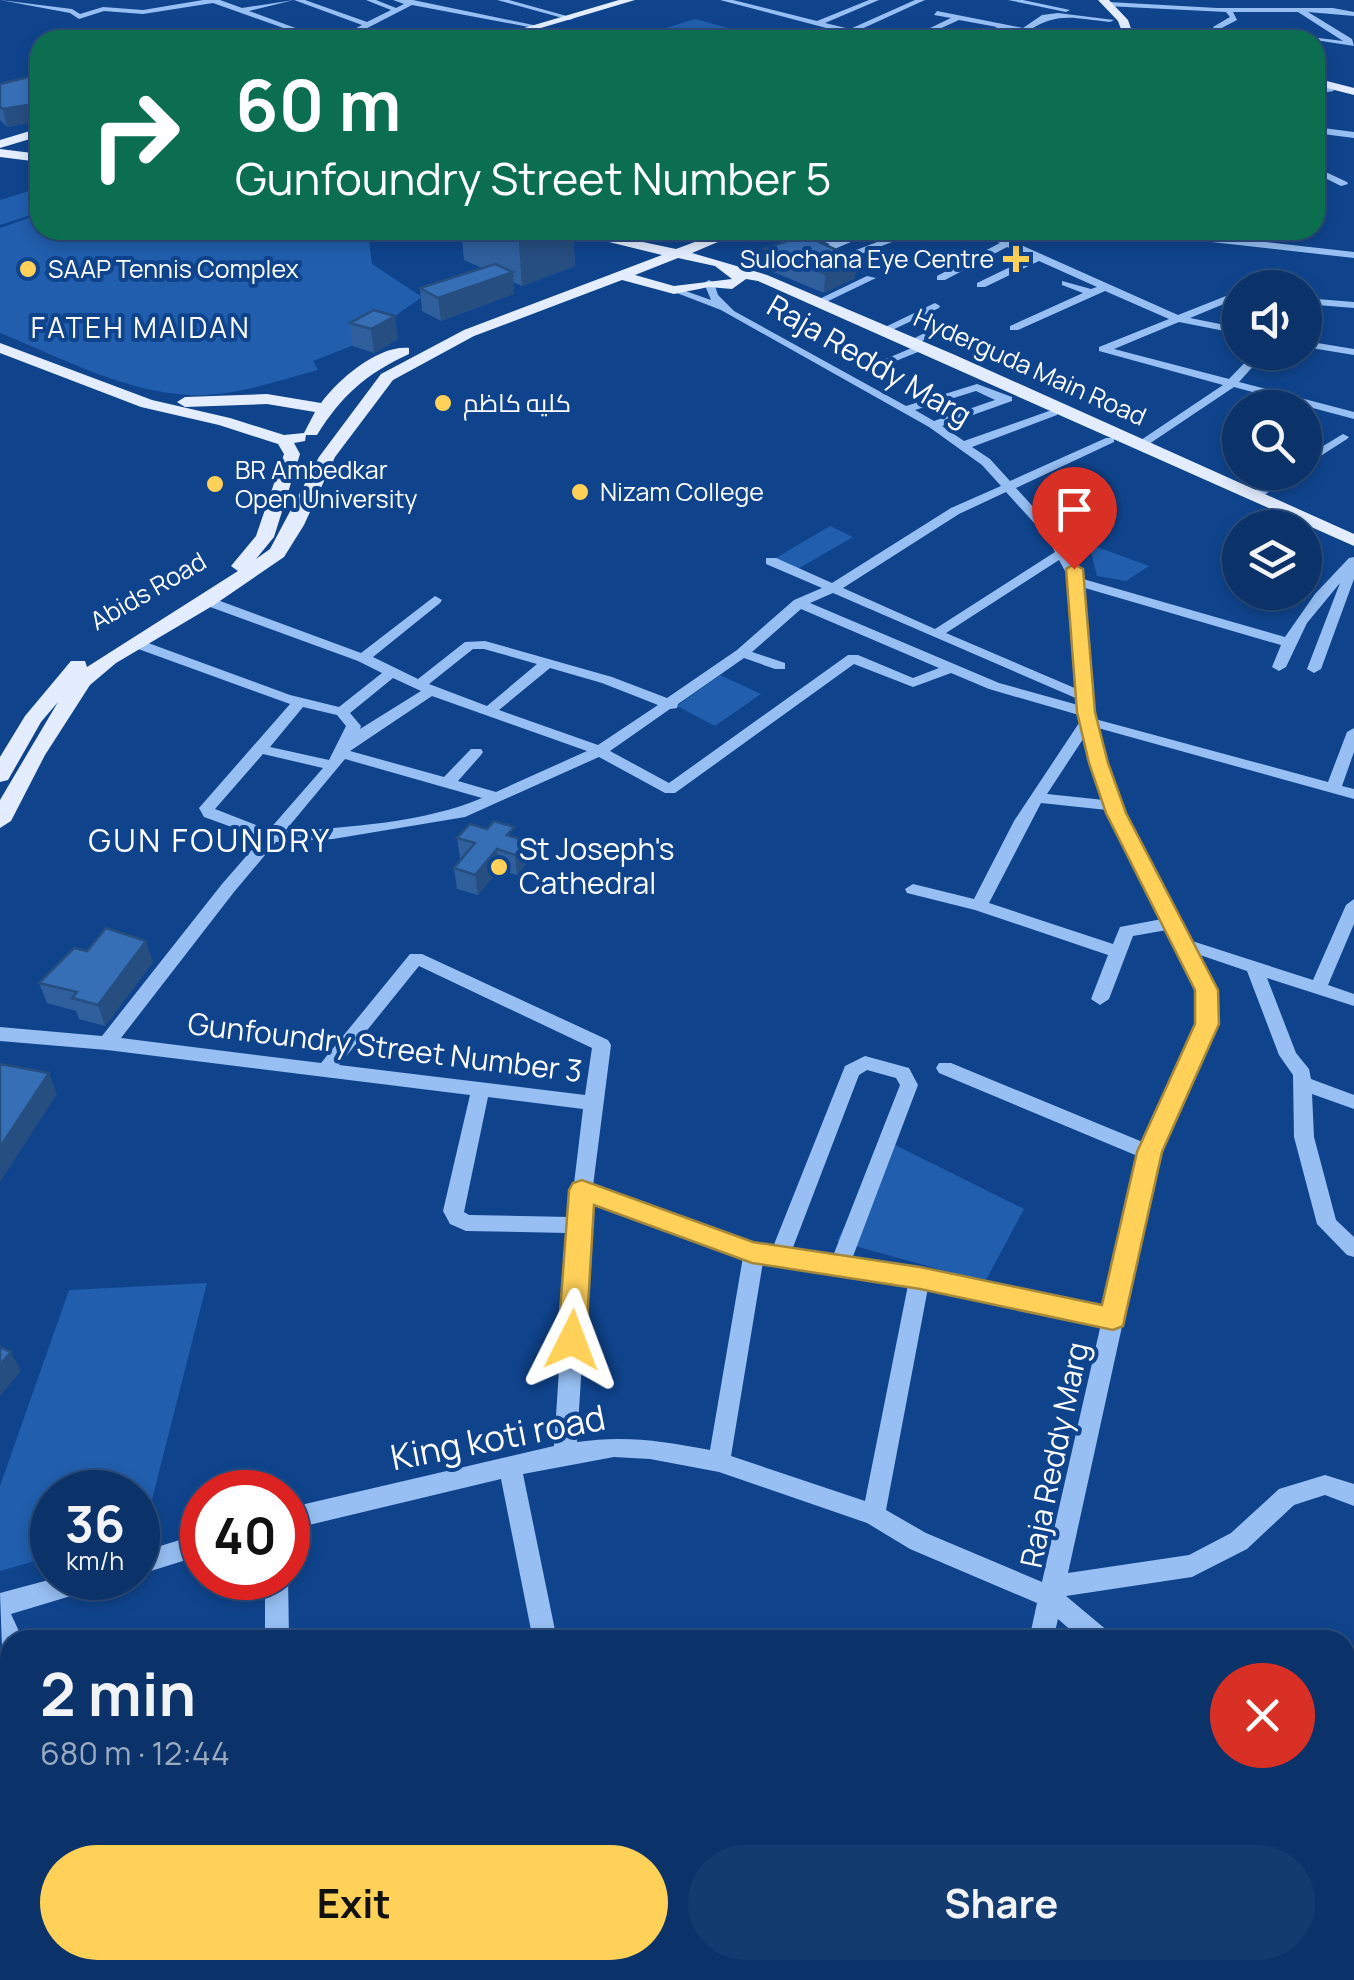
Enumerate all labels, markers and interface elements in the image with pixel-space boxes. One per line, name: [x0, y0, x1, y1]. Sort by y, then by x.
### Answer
text: 60 m: [235, 56, 402, 152]
icon: right: [70, 70, 200, 200]
text: Gunfoundry Street Number 5: [235, 147, 832, 209]
place label: Sulochana Eye Centre: [740, 241, 994, 276]
marker: Sulochana Eye Centre: [1003, 246, 1029, 272]
place label: SAAP Tennis Complex: [48, 251, 299, 286]
marker: SAAP Tennis Complex: [17, 258, 39, 280]
map controls: [1222, 270, 1322, 610]
button: sound: [1222, 270, 1322, 370]
street label: Raja Reddy Marg: [760, 285, 979, 435]
street label: Hyderguda Main Road: [908, 300, 1152, 434]
district label: FATEH MAIDAN: [31, 308, 251, 346]
place label: كليه كاظم: [463, 385, 571, 421]
button: search: [1222, 390, 1322, 490]
marker: كليه كاظم: [432, 392, 454, 414]
place label: BR Ambedkar Open University: [235, 452, 417, 516]
pin: [1032, 467, 1117, 570]
marker: BR Ambedkar Open University: [204, 473, 226, 495]
place label: Nizam College: [600, 474, 764, 509]
marker: Nizam College: [569, 481, 591, 503]
icon: arrive: [1047, 482, 1102, 537]
button: layers: [1222, 510, 1322, 610]
street label: Abids Road: [83, 543, 212, 638]
district label: GUN FOUNDRY: [88, 818, 332, 862]
place label: St Joseph's Cathedral: [519, 828, 675, 903]
marker: St Joseph's Cathedral: [488, 856, 510, 878]
street label: Gunfoundry Street Number 3: [186, 1002, 585, 1091]
position arrow: [520, 1288, 624, 1392]
street label: Raja Reddy Marg: [1010, 1338, 1097, 1571]
street label: King koti road: [386, 1393, 609, 1481]
speed limit sign: 40: [180, 1470, 310, 1600]
text: 36: [65, 1489, 125, 1557]
text: km/h: [66, 1543, 124, 1578]
text: 2 min: [40, 1652, 196, 1734]
button: close: [1210, 1663, 1315, 1768]
text: 680 m · 12:44: [40, 1731, 230, 1775]
button: Exit: [40, 1845, 668, 1960]
button: Share: [688, 1845, 1315, 1960]

